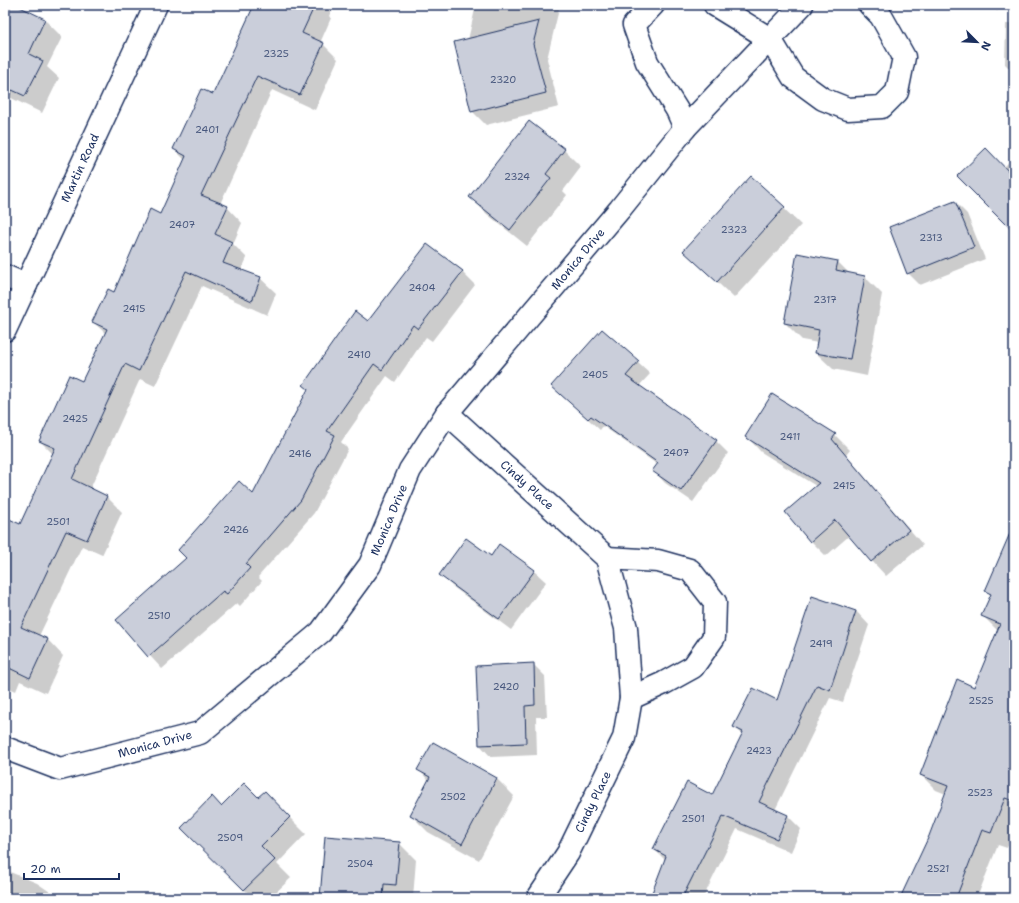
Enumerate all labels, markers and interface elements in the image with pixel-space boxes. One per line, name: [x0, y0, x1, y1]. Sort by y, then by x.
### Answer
north arrow: [957, 22, 997, 62]
text: N: [977, 39, 994, 53]
house number: 2325: [263, 47, 289, 60]
house number: 2320: [490, 73, 516, 86]
house number: 2401: [195, 123, 219, 136]
street label: Martin Road: [57, 131, 103, 205]
house number: 2324: [504, 170, 530, 183]
house number: 2407: [169, 218, 195, 231]
house number: 2323: [721, 223, 747, 236]
street label: Monica Drive: [547, 225, 609, 293]
house number: 2313: [919, 231, 943, 244]
house number: 2404: [409, 281, 435, 294]
house number: 2317: [813, 293, 837, 306]
house number: 2415: [122, 302, 146, 315]
house number: 2410: [347, 348, 371, 361]
house number: 2405: [582, 368, 608, 381]
house number: 2425: [62, 412, 88, 425]
house number: 2411: [780, 430, 800, 443]
house number: 2407: [663, 446, 689, 459]
house number: 2416: [288, 447, 312, 460]
street label: Cindy Place: [497, 457, 557, 513]
house number: 2415: [832, 479, 856, 492]
street label: Monica Drive: [367, 482, 411, 558]
house number: 2501: [46, 515, 70, 528]
house number: 2426: [223, 523, 249, 536]
house number: 2510: [147, 609, 171, 622]
house number: 2419: [809, 637, 833, 650]
house number: 2420: [493, 680, 519, 693]
house number: 2525: [968, 694, 994, 707]
street label: Monica Drive: [116, 726, 194, 762]
house number: 2423: [746, 744, 772, 757]
street label: Cindy Place: [571, 768, 615, 836]
house number: 2523: [967, 786, 993, 799]
house number: 2502: [440, 790, 466, 803]
house number: 2501: [681, 812, 705, 825]
house number: 2509: [217, 831, 243, 844]
scale bar: [24, 855, 119, 881]
house number: 2504: [347, 857, 373, 870]
text: 20 m: [30, 861, 61, 877]
house number: 2521: [926, 862, 950, 875]

